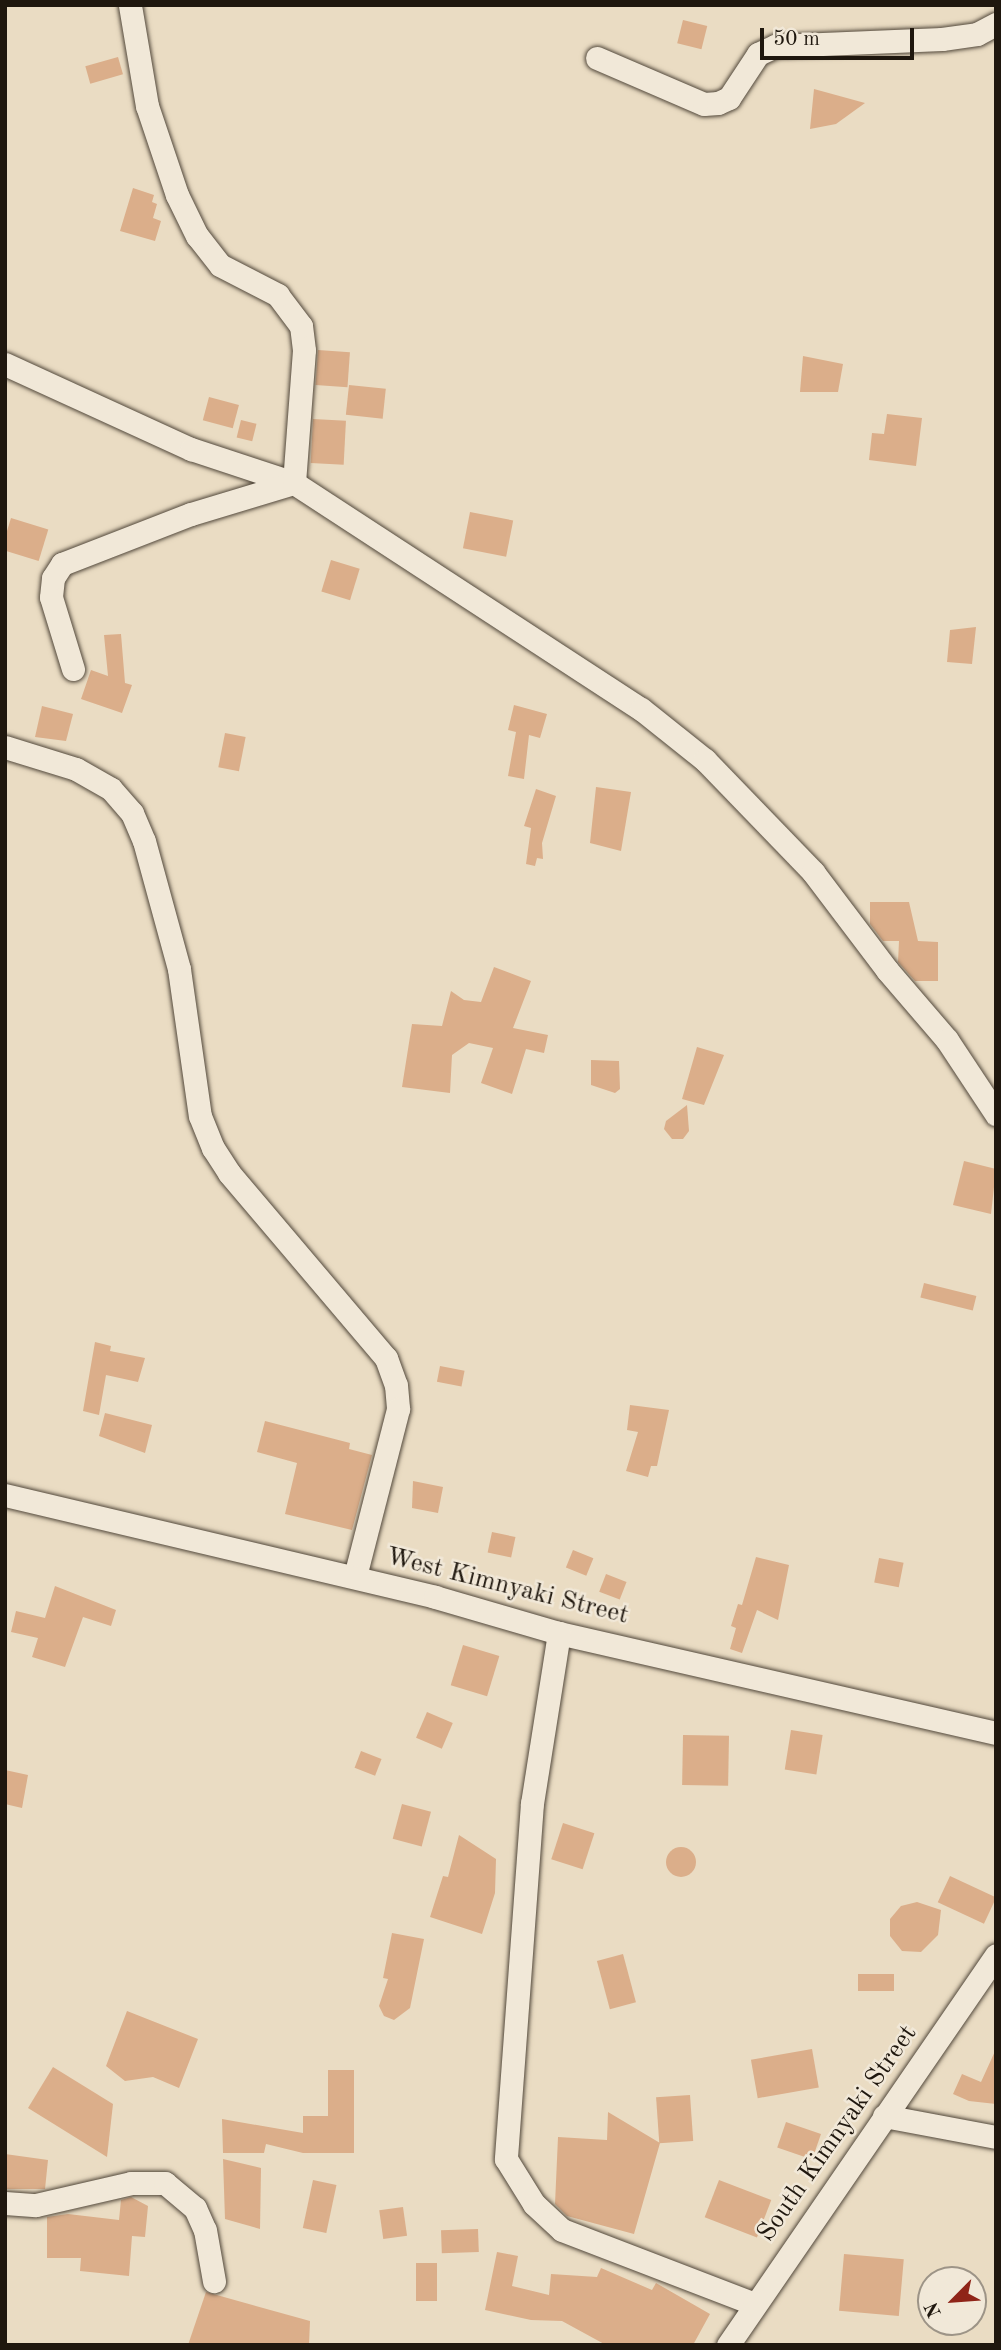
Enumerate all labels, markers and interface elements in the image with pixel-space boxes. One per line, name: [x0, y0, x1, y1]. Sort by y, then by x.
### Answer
scale bar: [763, 14, 917, 58]
text: 50 m: [773, 29, 820, 50]
street label: West Kimnyaki Street: [383, 1542, 631, 1632]
street label: South Kimnyaki Street: [751, 2020, 925, 2248]
north arrow: [917, 2266, 987, 2336]
text: N: [923, 2299, 946, 2320]

